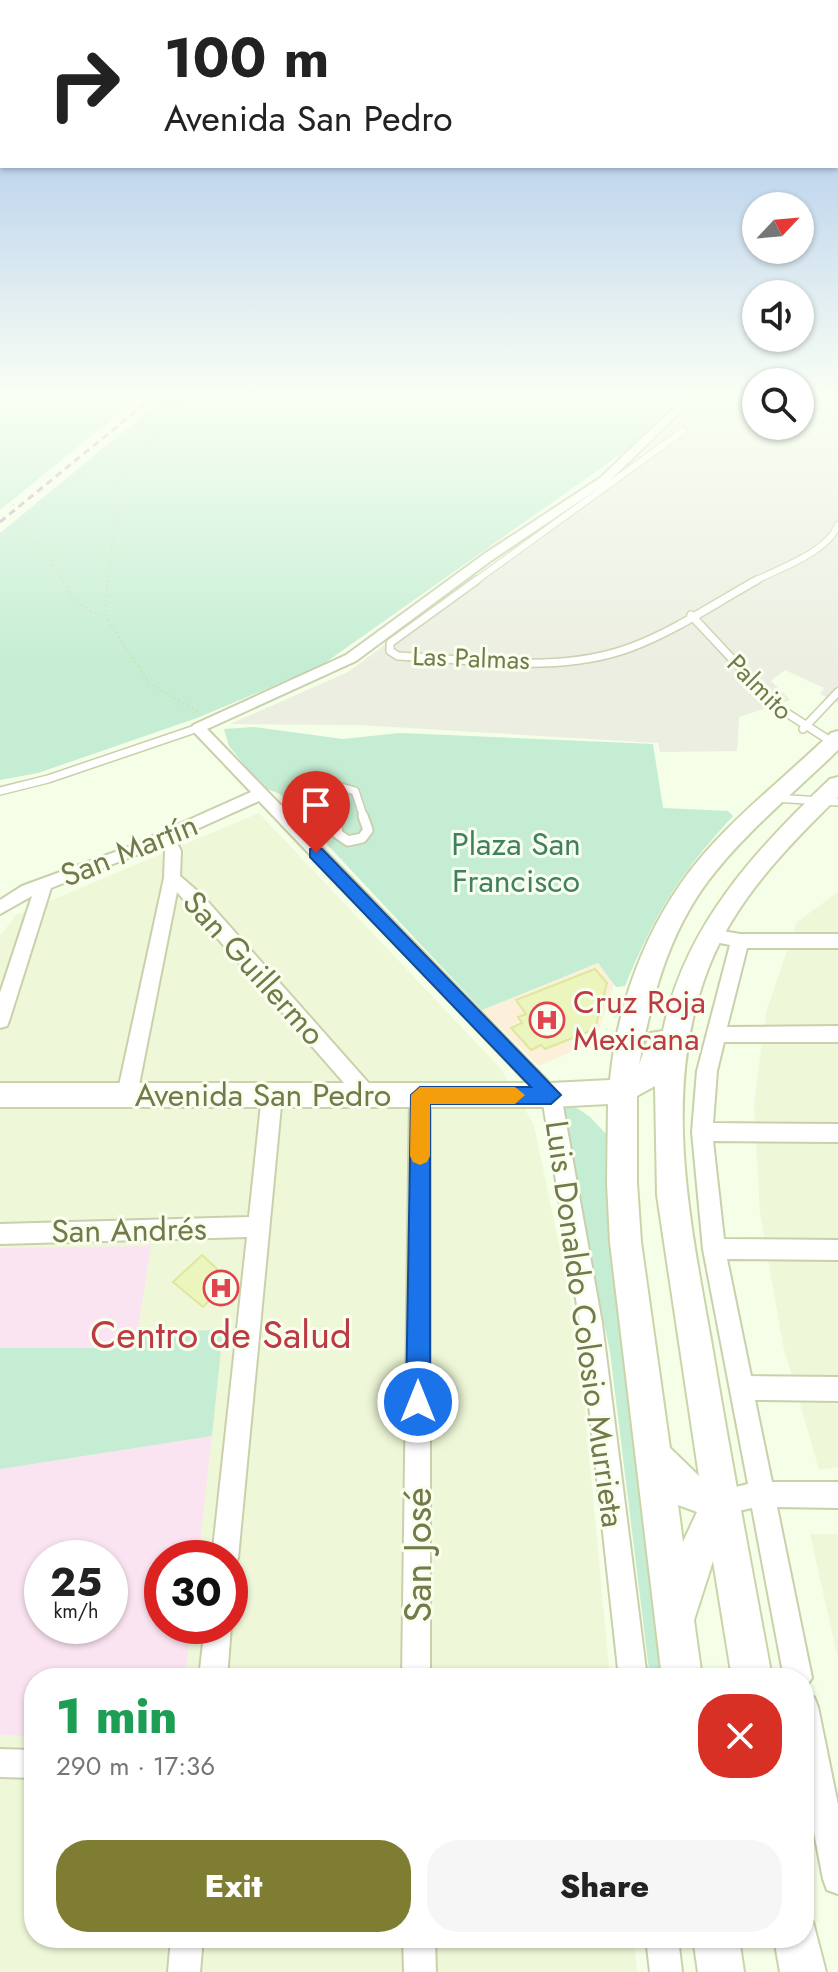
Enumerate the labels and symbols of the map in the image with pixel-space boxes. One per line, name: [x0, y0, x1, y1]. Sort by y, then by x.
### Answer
north arrow: [742, 192, 814, 264]
street label: Las Palmas: [412, 637, 530, 679]
street label: Palmito: [718, 645, 802, 729]
pin: [282, 771, 350, 853]
street label: San Martín: [53, 802, 205, 898]
park label: Plaza San Francisco: [451, 821, 581, 904]
street label: San Guillermo: [172, 881, 336, 1055]
place label: Cruz Roja Mexicana: [573, 979, 706, 1062]
hospital icon: Cruz Roja Mexicana: [528, 1001, 566, 1039]
street label: Avenida San Pedro: [135, 1072, 391, 1118]
street label: Luis Donaldo Colosio Murrieta: [534, 1118, 636, 1530]
street label: San Andrés: [51, 1206, 207, 1254]
hospital icon: Centro de Salud: [202, 1269, 240, 1307]
place label: Centro de Salud: [90, 1307, 352, 1362]
position arrow: [376, 1360, 460, 1444]
street label: San José: [390, 1487, 445, 1623]
speed limit sign: 30: [144, 1540, 248, 1644]

